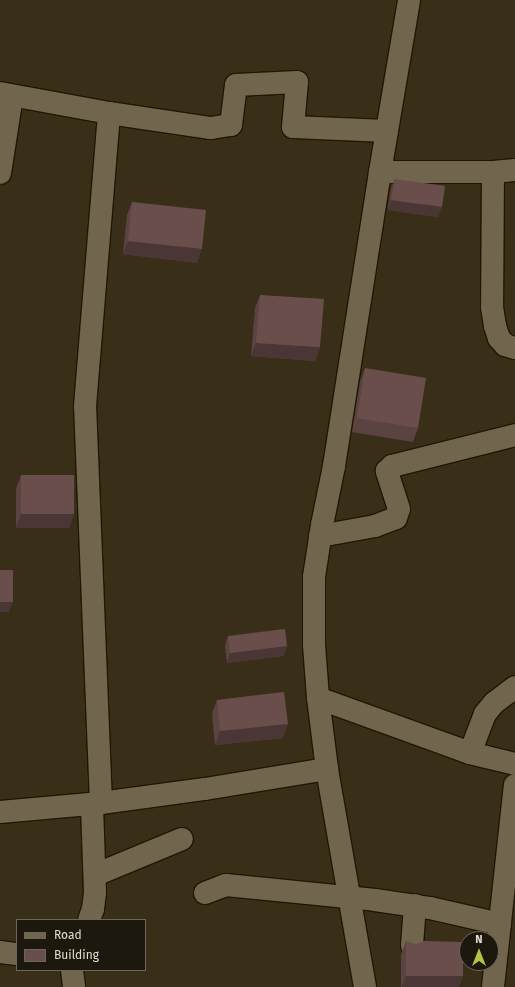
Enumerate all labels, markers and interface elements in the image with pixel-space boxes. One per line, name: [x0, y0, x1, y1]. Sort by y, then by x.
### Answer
legend: [16, 919, 146, 971]
text: Road: [54, 928, 82, 942]
north arrow: [459, 931, 499, 971]
text: N: [475, 933, 483, 946]
text: Building: [54, 948, 99, 962]

